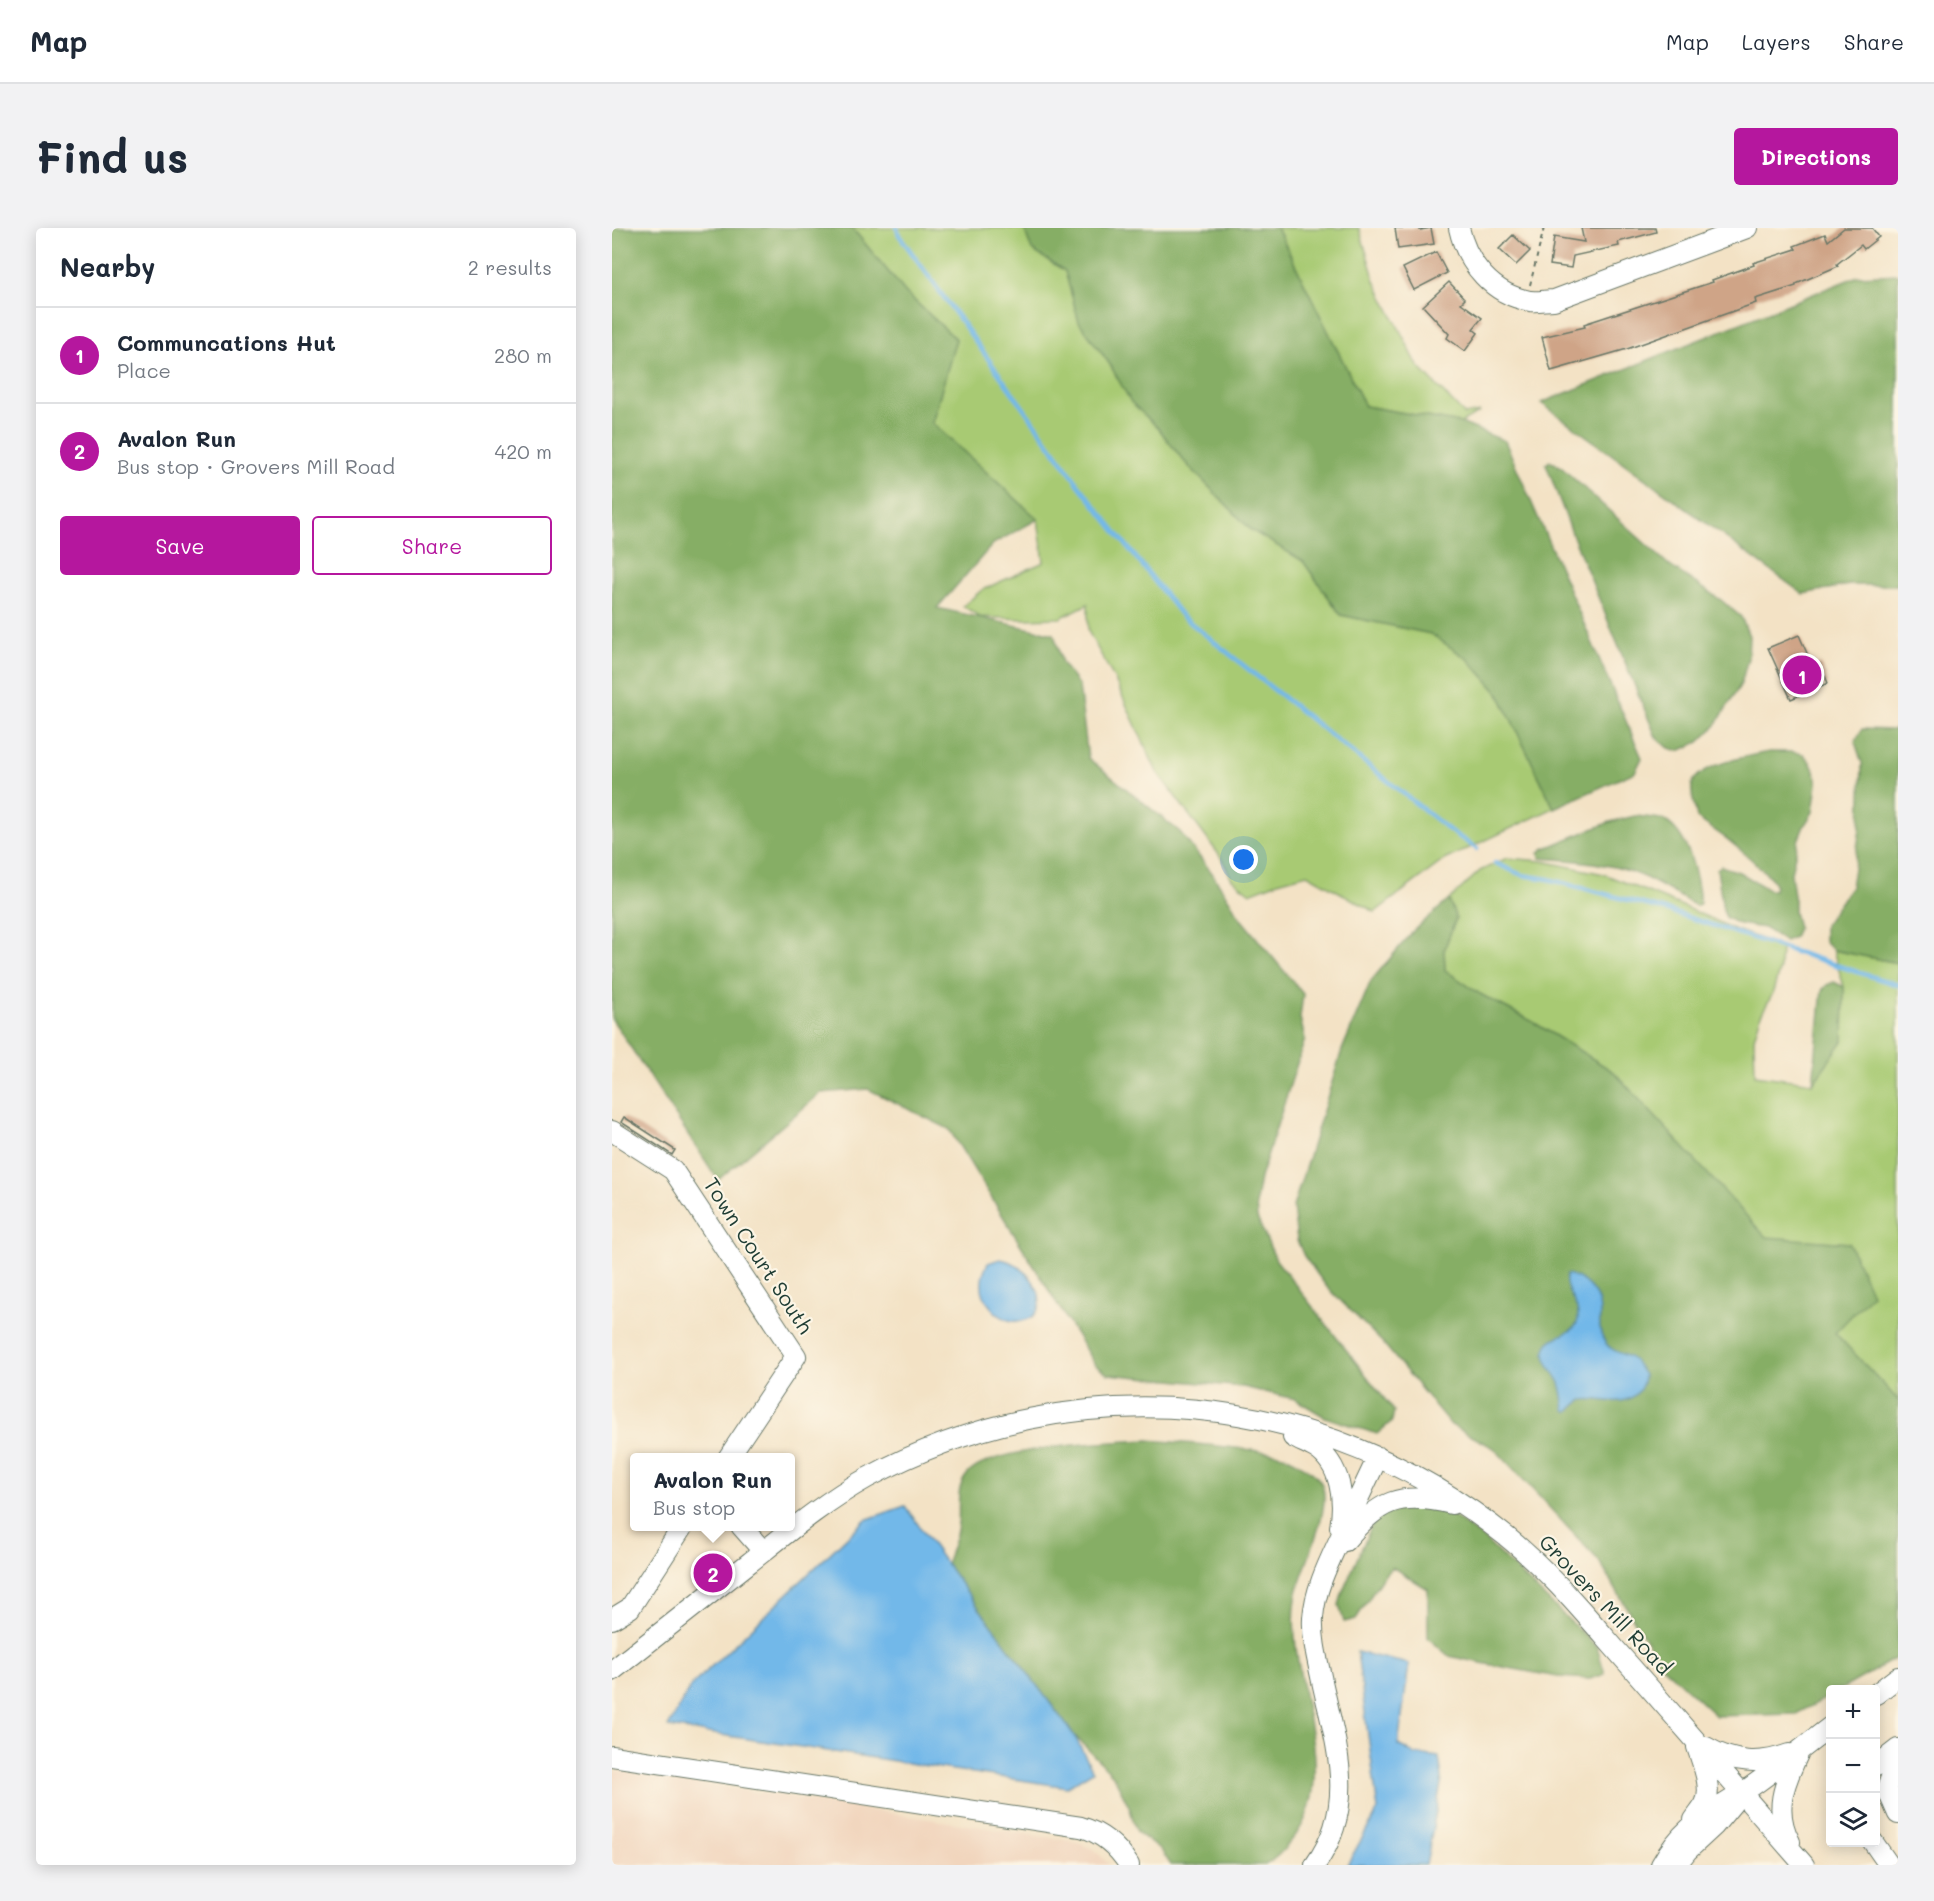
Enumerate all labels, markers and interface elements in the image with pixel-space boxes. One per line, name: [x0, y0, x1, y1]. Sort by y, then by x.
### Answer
text: Map: [30, 23, 87, 59]
text: Map: [1666, 28, 1709, 55]
text: Layers: [1742, 28, 1811, 55]
text: Share: [1844, 28, 1904, 55]
button: Directions: [1734, 128, 1898, 185]
text: Find us: [36, 129, 188, 184]
text: Nearby: [60, 250, 155, 284]
text: 2 results: [468, 254, 552, 280]
text: Communcations Hut: [117, 328, 336, 357]
text: 1: [75, 342, 84, 368]
text: 280 m: [494, 342, 552, 368]
text: Place: [117, 357, 171, 383]
text: Avalon Run: [117, 424, 236, 453]
text: 2: [74, 438, 85, 464]
text: 420 m: [494, 438, 552, 464]
text: Bus stop · Grovers Mill Road: [117, 453, 395, 479]
button: Save: [60, 516, 300, 575]
button: Share: [312, 516, 552, 575]
pin: 1: [1782, 652, 1822, 698]
your location: [1229, 845, 1258, 874]
street label: Town Court South: [699, 1172, 820, 1338]
popup: [630, 1453, 795, 1531]
text: Avalon Run: [653, 1465, 772, 1494]
text: Bus stop: [653, 1494, 735, 1520]
street label: Grovers Mill Road: [1534, 1528, 1678, 1680]
pin: 2: [694, 1550, 732, 1596]
map controls: [1826, 1685, 1880, 1847]
button: +: [1826, 1685, 1880, 1739]
button: −: [1826, 1739, 1880, 1793]
button: layers: [1826, 1793, 1880, 1847]

